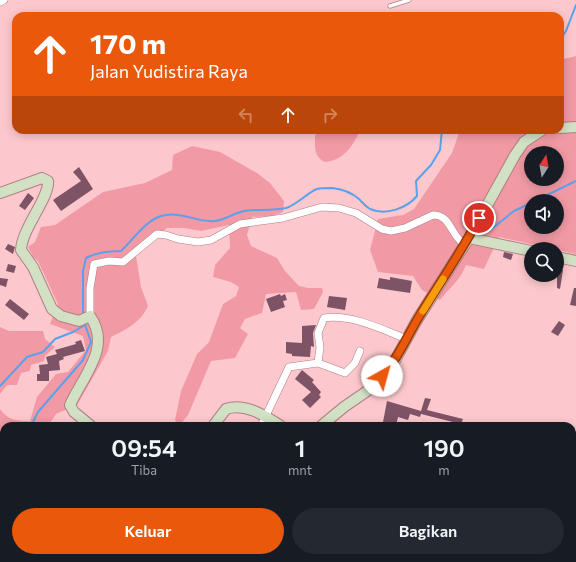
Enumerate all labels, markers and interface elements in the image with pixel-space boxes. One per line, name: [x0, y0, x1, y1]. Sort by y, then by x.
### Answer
text: 170 m: [90, 26, 166, 60]
icon: ahead: [24, 28, 76, 80]
text: Jalan Yudistira Raya: [90, 60, 248, 82]
icon: left: [235, 104, 257, 126]
icon: ahead: [277, 104, 299, 126]
icon: right: [319, 104, 341, 126]
north arrow: [524, 146, 564, 186]
map controls: [524, 146, 564, 282]
button: sound: [524, 194, 564, 234]
pin: [462, 201, 496, 235]
icon: arrive: [468, 207, 490, 229]
button: search: [524, 242, 564, 282]
position arrow: [361, 355, 403, 397]
text: 09:54: [111, 433, 177, 462]
text: 1: [295, 433, 305, 462]
text: 190: [423, 433, 465, 462]
text: Tiba: [131, 462, 157, 478]
text: mnt: [288, 462, 312, 478]
text: m: [438, 462, 450, 478]
button: Keluar: [12, 508, 284, 554]
button: Bagikan: [292, 508, 564, 554]

